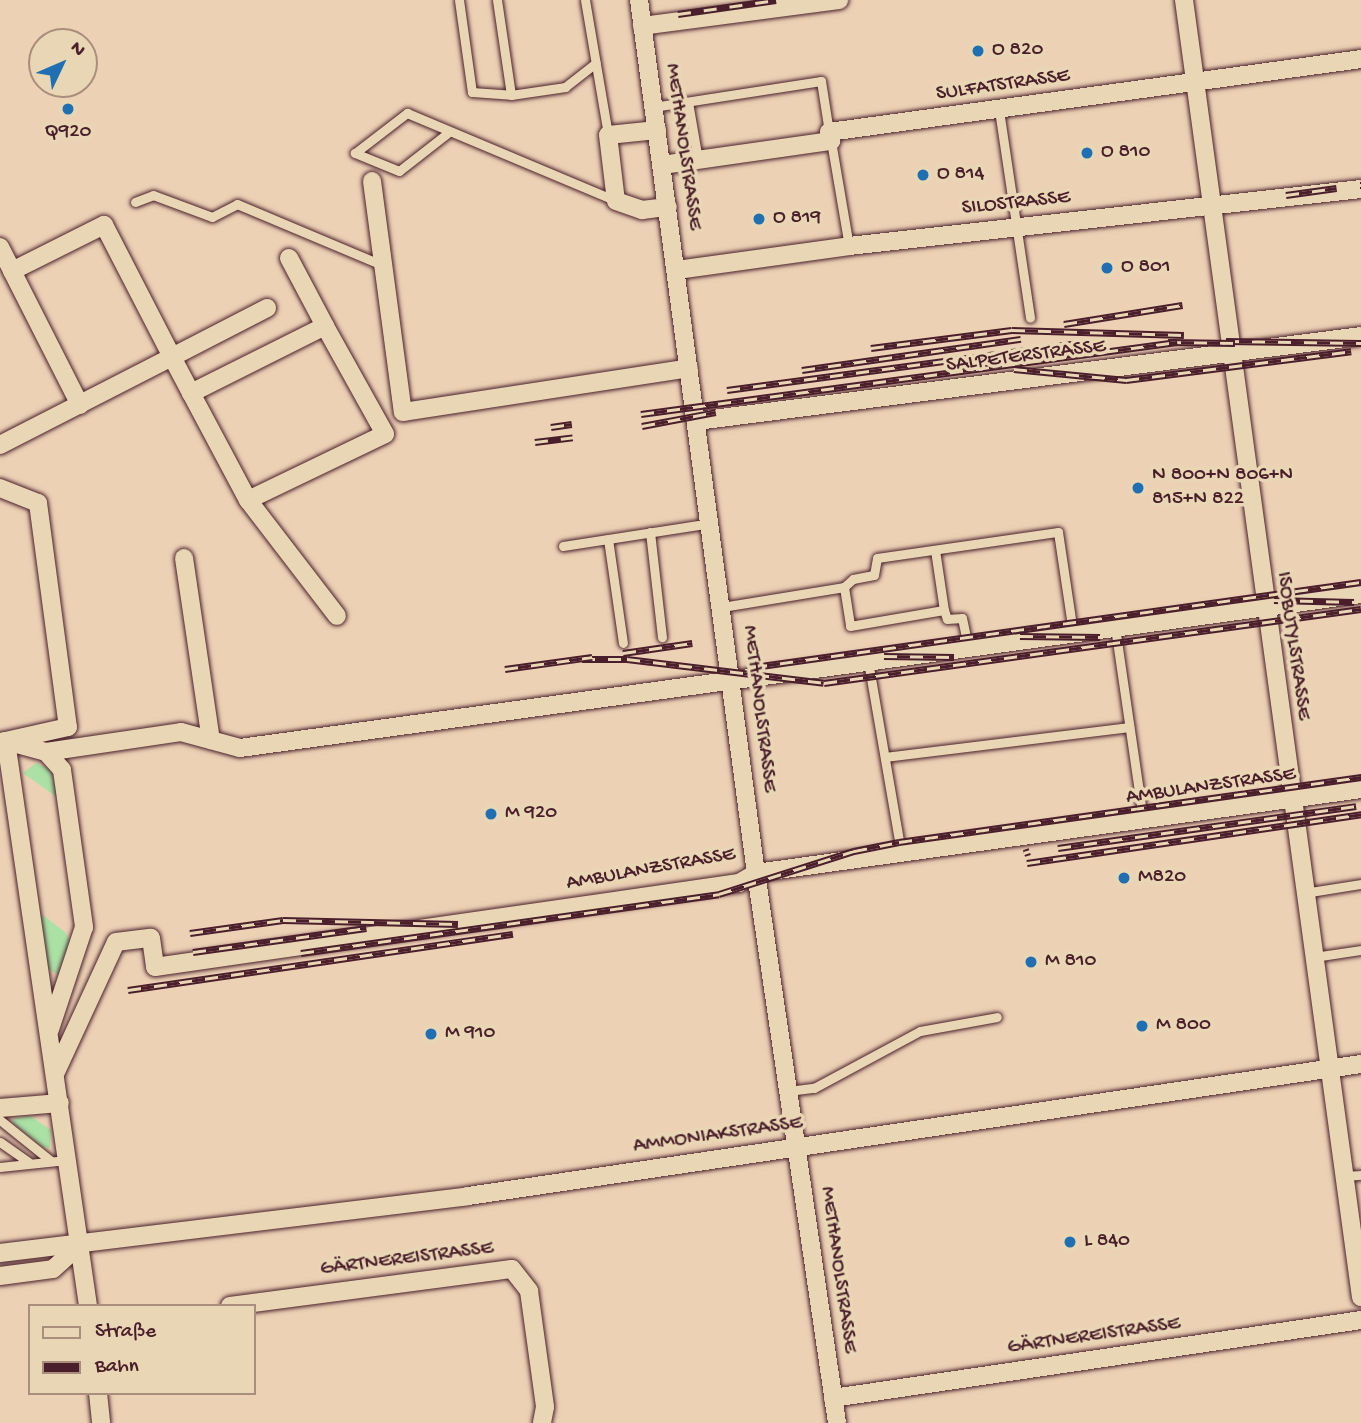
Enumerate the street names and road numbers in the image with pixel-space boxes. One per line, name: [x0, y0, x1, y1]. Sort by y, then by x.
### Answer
street label: METHANOLSTRASSE: [658, 62, 706, 232]
street label: SULFATSTRASSE: [935, 64, 1071, 108]
street label: SILOSTRASSE: [961, 186, 1071, 222]
street label: SALPETERSTRASSE: [945, 335, 1107, 379]
street label: ISOBUTYLSTRASSE: [1269, 570, 1315, 722]
street label: METHANOLSTRASSE: [735, 624, 781, 794]
street label: AMBULANZSTRASSE: [1125, 763, 1297, 811]
street label: AMBULANZSTRASSE: [565, 843, 737, 897]
street label: AMMONIAKSTRASSE: [632, 1112, 804, 1160]
street label: METHANOLSTRASSE: [813, 1185, 861, 1355]
street label: GÄRTNEREISTRASSE: [319, 1237, 495, 1283]
street label: GÄRTNEREISTRASSE: [1006, 1312, 1182, 1362]

